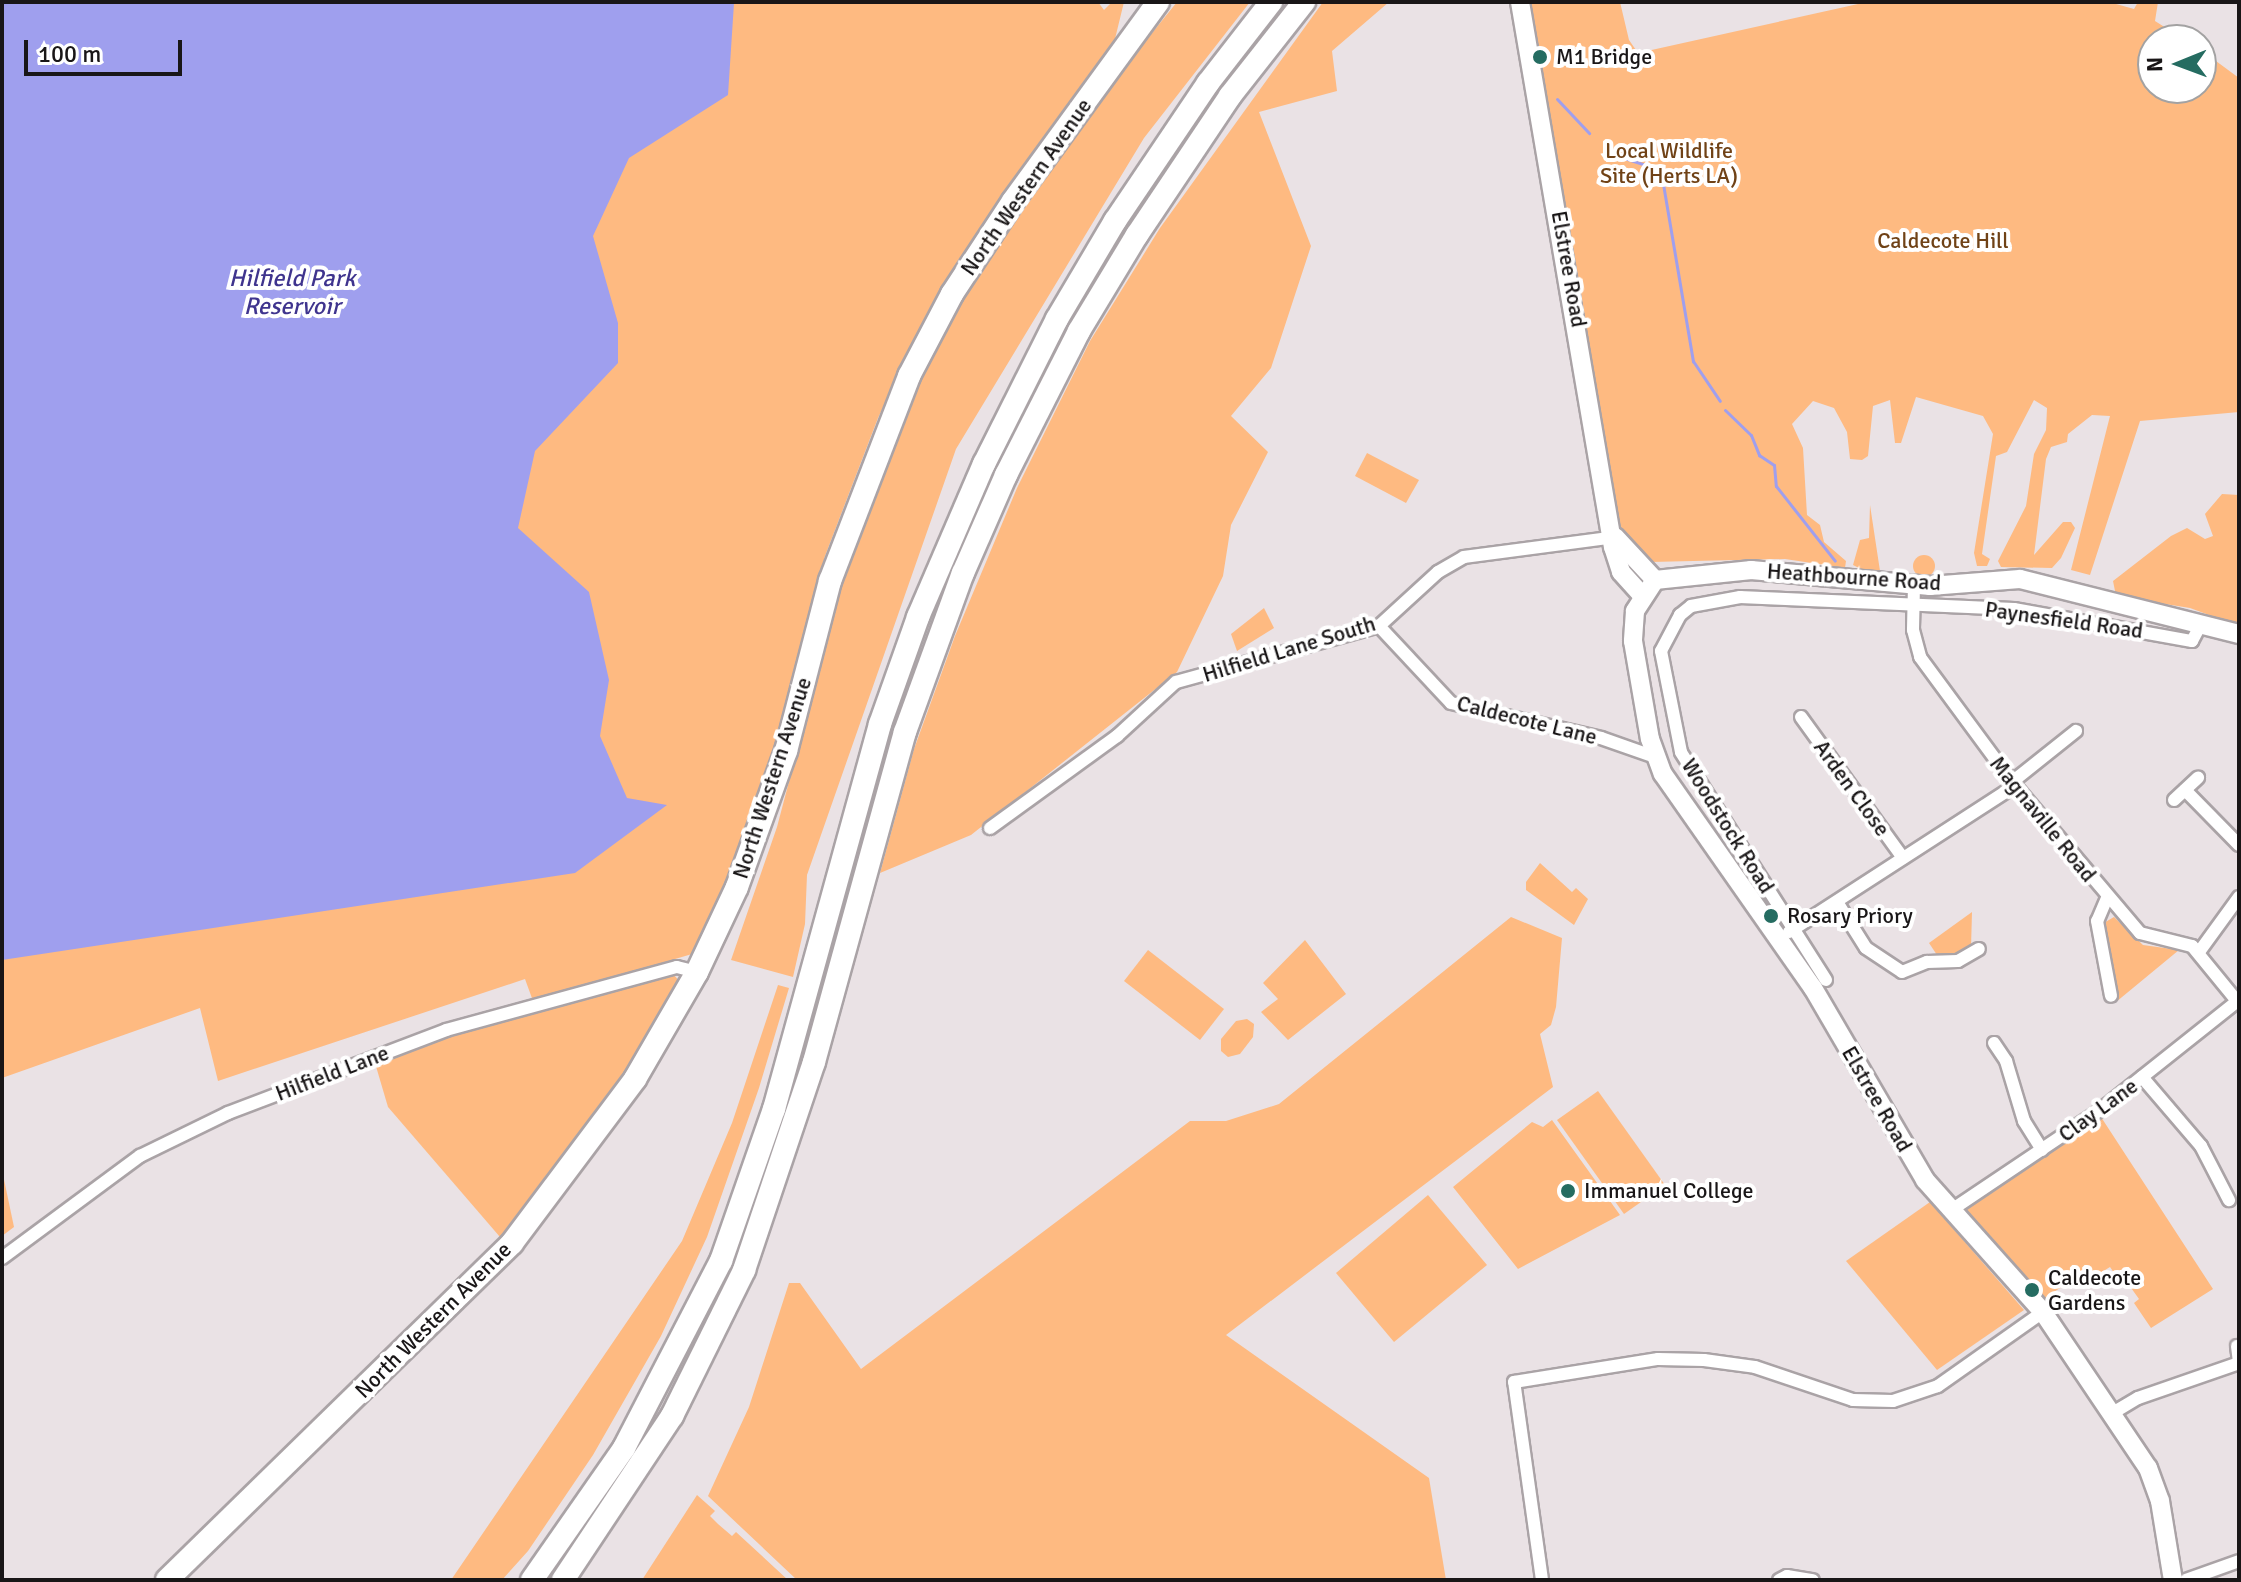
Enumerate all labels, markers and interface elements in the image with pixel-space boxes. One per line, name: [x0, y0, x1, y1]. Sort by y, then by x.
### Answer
scale bar: [28, 24, 186, 74]
north arrow: [2137, 24, 2217, 104]
text: 100 m: [38, 39, 101, 69]
place label: M1 Bridge: [1556, 44, 1652, 70]
marker: M1 Bridge: [1531, 48, 1549, 66]
text: N: [2141, 57, 2168, 72]
street label: North Western Avenue: [955, 93, 1097, 281]
park label: Local Wildlife Site (Herts LA): [1600, 137, 1738, 188]
street label: Elstree Road: [1546, 209, 1592, 329]
park label: Caldecote Hill: [1877, 228, 2009, 254]
water label: Hilfield Park Reservoir: [229, 265, 355, 321]
street label: Heathbourne Road: [1766, 558, 1942, 596]
street label: Paynesfield Road: [1983, 596, 2145, 644]
street label: Hilfield Lane South: [1199, 610, 1379, 688]
street label: North Western Avenue: [727, 674, 817, 882]
street label: Caldecote Lane: [1454, 690, 1600, 750]
street label: Arden Close: [1808, 735, 1896, 841]
street label: Magnaville Road: [1984, 751, 2102, 887]
street label: Woodstock Road: [1676, 754, 1780, 898]
place label: Rosary Priory: [1787, 903, 1913, 929]
marker: Rosary Priory: [1762, 907, 1780, 925]
street label: Hilfield Lane: [272, 1039, 392, 1107]
street label: Elstree Road: [1836, 1041, 1918, 1157]
street label: Clay Lane: [2053, 1073, 2143, 1147]
place label: Immanuel College: [1584, 1178, 1754, 1204]
marker: Immanuel College: [1559, 1182, 1577, 1200]
street label: North Western Avenue: [349, 1236, 517, 1404]
place label: Caldecote Gardens: [2048, 1264, 2141, 1316]
marker: Caldecote Gardens: [2023, 1281, 2041, 1299]

